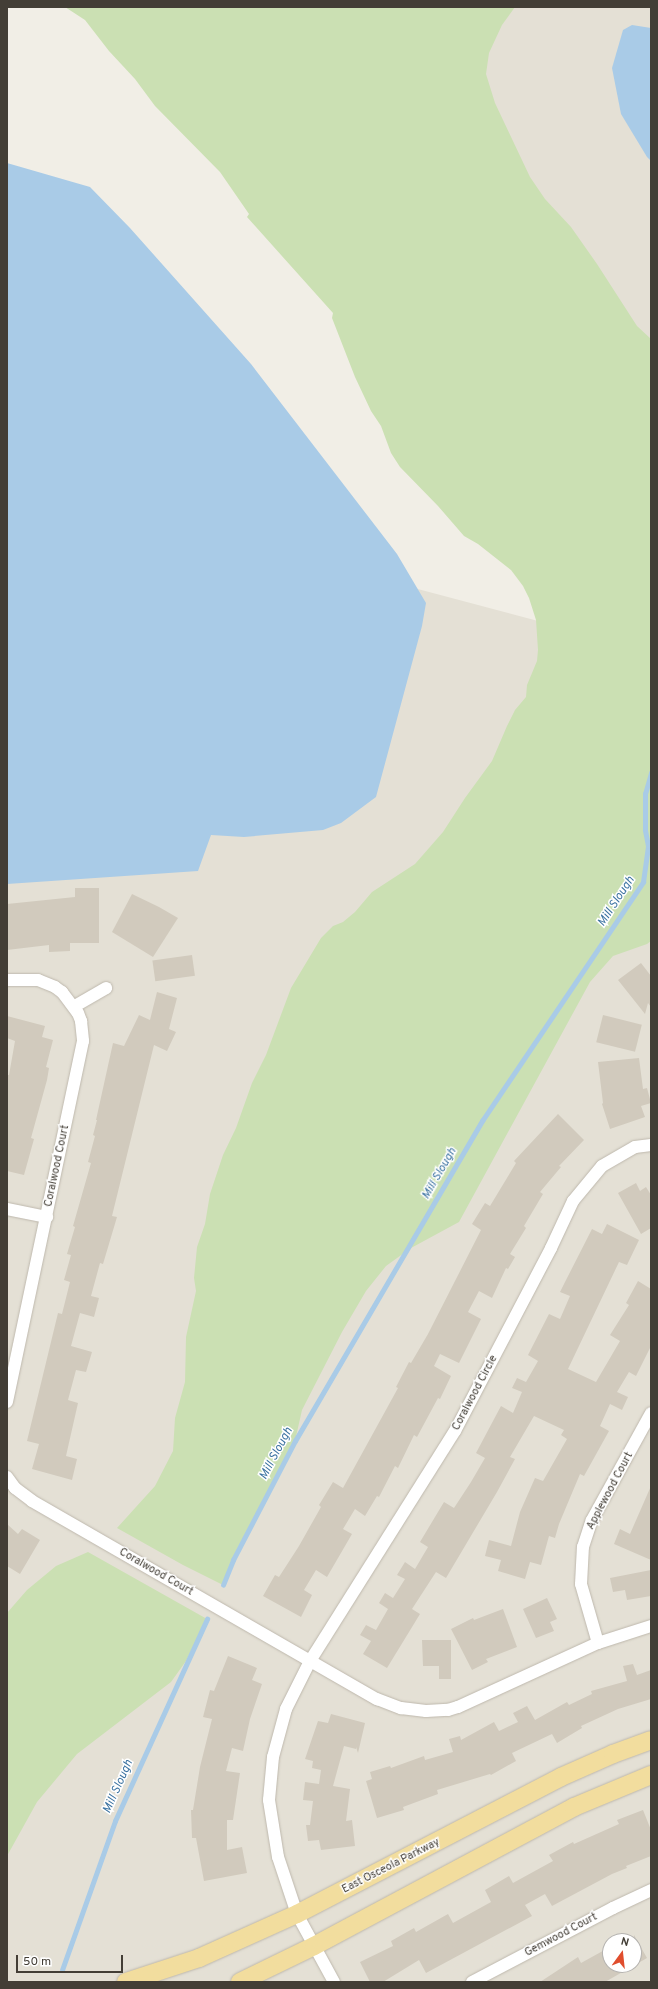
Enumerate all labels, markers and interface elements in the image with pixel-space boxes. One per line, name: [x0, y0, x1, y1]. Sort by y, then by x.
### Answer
water label: Mill Slough: [595, 874, 639, 930]
street label: Coralwood Court: [42, 1124, 72, 1208]
water label: Mill Slough: [420, 1146, 460, 1202]
street label: Coralwood Circle: [450, 1353, 500, 1433]
water label: Mill Slough: [257, 1425, 297, 1483]
street label: Applewood Court: [584, 1450, 636, 1532]
street label: Coralwood Court: [117, 1545, 195, 1599]
water label: Mill Slough: [101, 1758, 137, 1816]
street label: East Osceola Parkway: [340, 1836, 442, 1896]
street label: Gemwood Court: [523, 1910, 599, 1960]
north arrow: [602, 1933, 642, 1973]
text: N: [619, 1935, 630, 1950]
scale bar: [18, 1947, 125, 1973]
text: 50 m: [23, 1954, 51, 1970]

